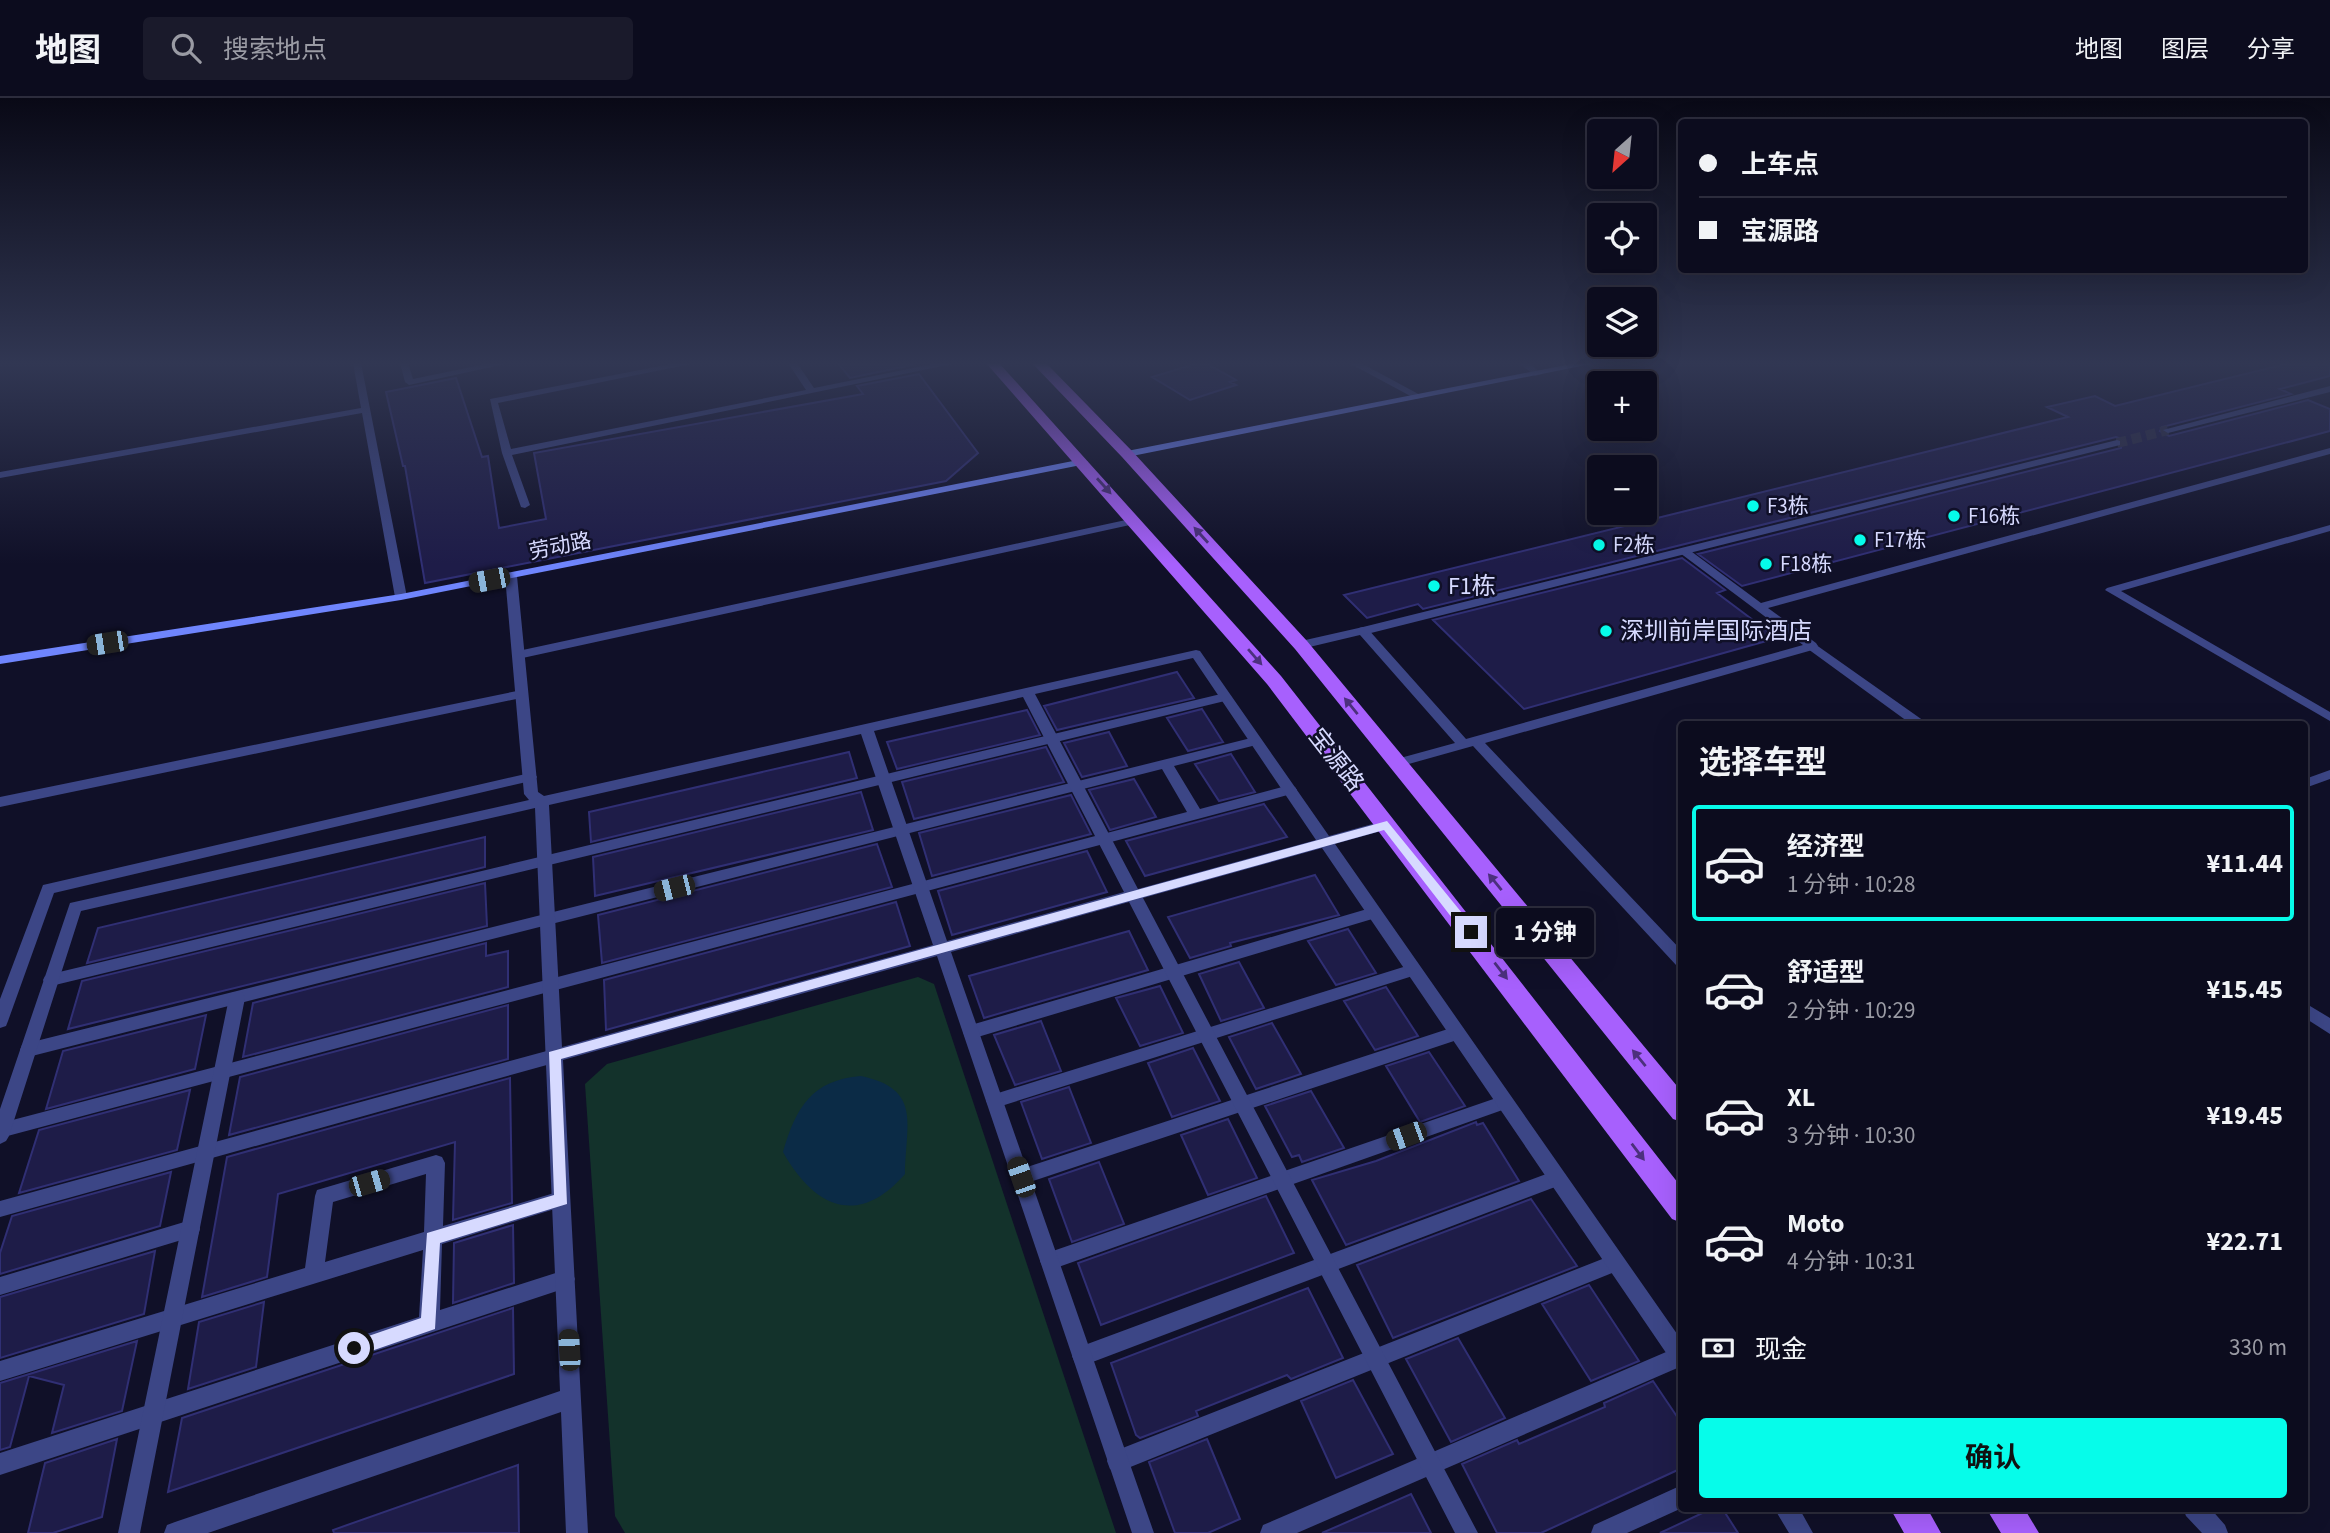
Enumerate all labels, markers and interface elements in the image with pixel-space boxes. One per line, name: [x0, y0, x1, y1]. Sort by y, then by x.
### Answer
search box: [143, 17, 633, 80]
text: 地图: [35, 27, 101, 74]
icon: search: [167, 29, 205, 67]
text: 搜索地点: [223, 31, 327, 68]
text: 地图: [2075, 32, 2123, 67]
text: 图层: [2161, 32, 2209, 67]
text: 分享: [2247, 32, 2295, 67]
north arrow: [1587, 119, 1657, 189]
map controls: [1587, 119, 1657, 525]
text: 上车点: [1741, 146, 1819, 183]
button: locate: [1587, 203, 1657, 273]
text: 宝源路: [1741, 213, 1819, 250]
button: layers: [1587, 287, 1657, 357]
button: +: [1587, 371, 1657, 441]
button: −: [1587, 455, 1657, 525]
one-way arrow: [1096, 477, 1112, 495]
place label: F3栋: [1767, 491, 1809, 521]
marker: F3栋: [1745, 498, 1761, 514]
place label: F16栋: [1968, 501, 2020, 531]
marker: F16栋: [1946, 508, 1962, 524]
street label: 劳动路: [526, 525, 594, 567]
place label: F17栋: [1874, 525, 1926, 555]
one-way arrow: [1193, 526, 1209, 544]
place label: F2栋: [1613, 530, 1655, 560]
marker: F17栋: [1852, 532, 1868, 548]
marker: F2栋: [1591, 537, 1607, 553]
place label: F18栋: [1780, 549, 1832, 579]
marker: F18栋: [1758, 556, 1774, 572]
car: [467, 566, 512, 594]
place label: F1栋: [1448, 569, 1496, 604]
marker: F1栋: [1426, 578, 1442, 594]
place label: 深圳前岸国际酒店: [1620, 614, 1812, 649]
marker: 深圳前岸国际酒店: [1598, 623, 1614, 639]
car: [85, 629, 130, 657]
one-way arrow: [1247, 648, 1263, 666]
one-way arrow: [1344, 697, 1359, 714]
street label: 宝源路: [1300, 721, 1372, 799]
text: 选择车型: [1699, 740, 1827, 786]
text: 经济型: [1787, 828, 1865, 865]
icon: car: [1703, 832, 1766, 895]
text: ¥11.44: [2207, 845, 2283, 882]
text: 1 分钟 · 10:28: [1787, 868, 1915, 901]
car: [652, 873, 697, 903]
one-way arrow: [1488, 873, 1503, 890]
callout: 1 分钟: [1496, 908, 1594, 956]
route end: [1455, 916, 1487, 948]
text: 1 分钟: [1514, 916, 1576, 949]
text: 舒适型: [1787, 954, 1865, 991]
icon: car: [1703, 958, 1766, 1021]
one-way arrow: [1493, 962, 1507, 980]
text: ¥15.45: [2207, 971, 2283, 1008]
text: 2 分钟 · 10:29: [1787, 994, 1915, 1027]
one-way arrow: [1632, 1050, 1647, 1067]
text: XL: [1787, 1079, 1815, 1116]
icon: car: [1703, 1084, 1766, 1147]
text: ¥19.45: [2207, 1097, 2283, 1134]
car: [1383, 1119, 1430, 1153]
text: 3 分钟 · 10:30: [1787, 1119, 1915, 1152]
one-way arrow: [1631, 1143, 1646, 1161]
car: [1005, 1154, 1038, 1200]
car: [346, 1167, 393, 1199]
text: Moto: [1787, 1205, 1844, 1242]
icon: car: [1703, 1210, 1766, 1273]
text: ¥22.71: [2207, 1223, 2283, 1260]
text: 4 分钟 · 10:31: [1787, 1245, 1915, 1278]
car: [558, 1328, 581, 1372]
icon: cash: [1699, 1329, 1737, 1367]
text: 现金: [1755, 1331, 1807, 1368]
text: 330 m: [2229, 1331, 2287, 1364]
route start: [338, 1332, 370, 1364]
button: 确认: [1699, 1418, 2287, 1498]

